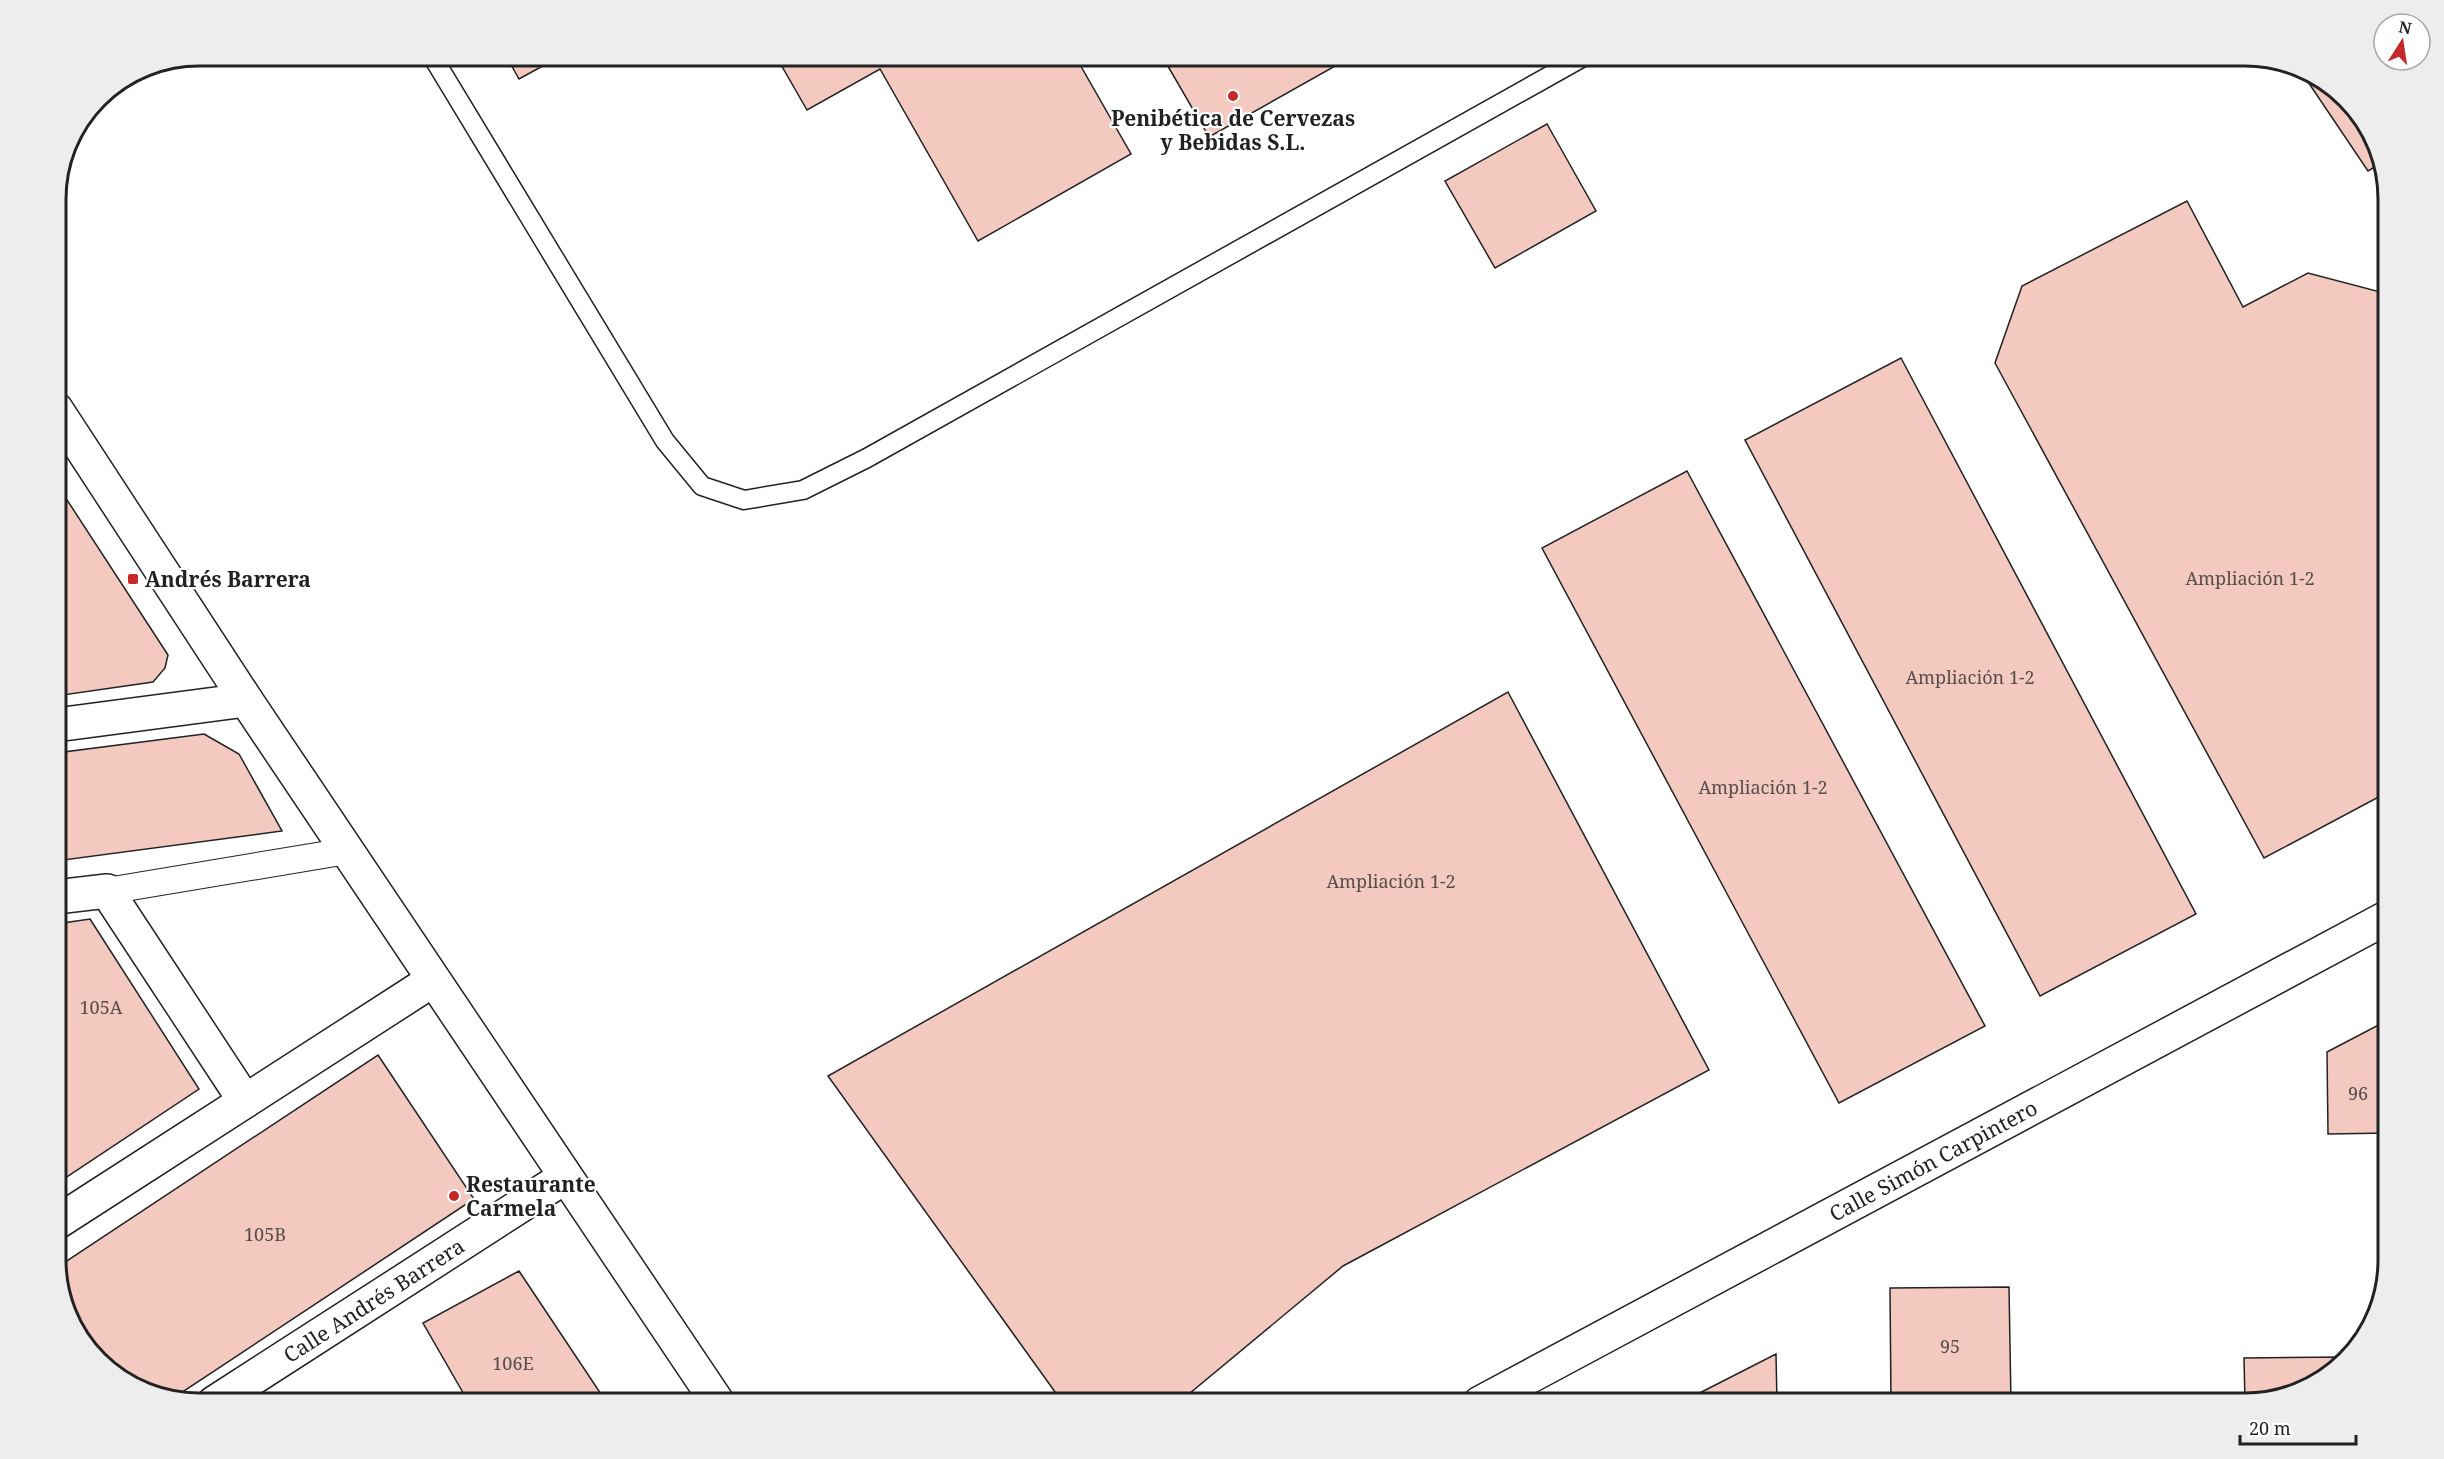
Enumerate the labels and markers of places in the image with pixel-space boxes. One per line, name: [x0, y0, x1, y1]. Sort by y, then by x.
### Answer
marker: Penibética de Cervezas y Bebidas S.L.: [1226, 89, 1240, 103]
place label: Penibética de Cervezas y Bebidas S.L.: [1111, 104, 1355, 156]
place label: Andrés Barrera: [145, 565, 311, 593]
marker: Andrés Barrera: [126, 572, 140, 586]
place label: Restaurante Carmela: [466, 1170, 596, 1222]
marker: Restaurante Carmela: [447, 1189, 461, 1203]

